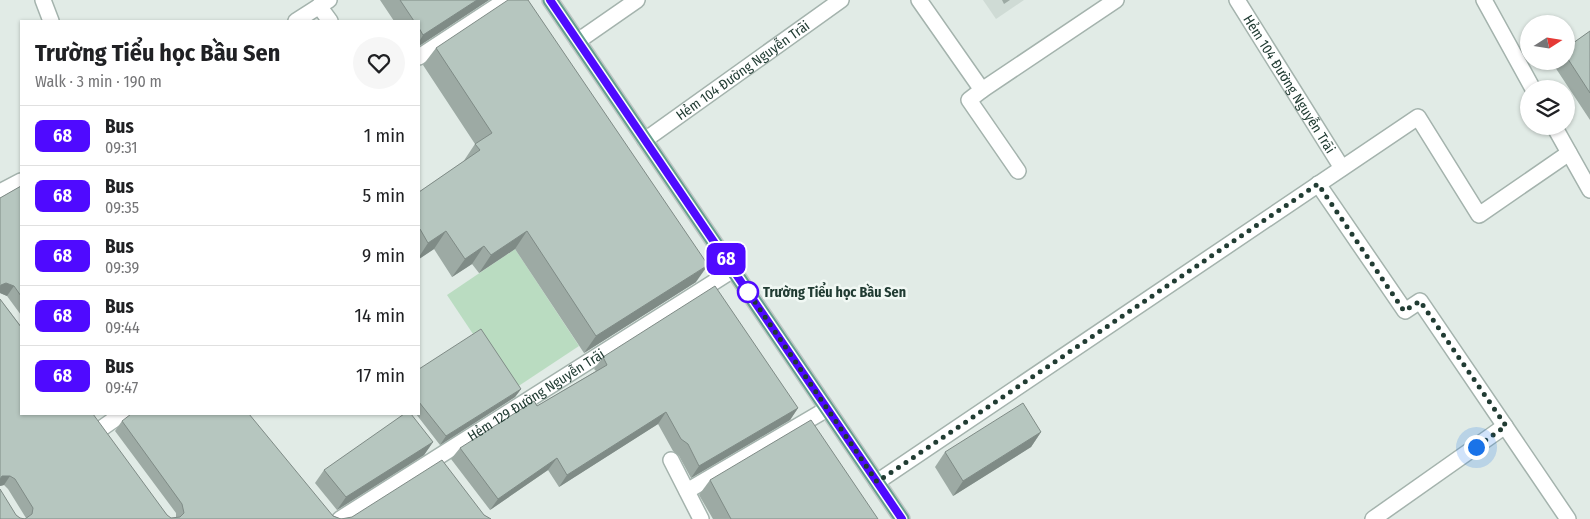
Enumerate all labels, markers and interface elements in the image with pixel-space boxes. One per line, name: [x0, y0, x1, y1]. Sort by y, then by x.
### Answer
street label: Hẻm 104 Đường Nguyễn Trãi: [1239, 12, 1339, 157]
north arrow: [1520, 15, 1575, 70]
map controls: [1520, 15, 1575, 135]
street label: Hẻm 104 Đường Nguyễn Trãi: [673, 17, 813, 124]
button: heart: [353, 37, 405, 89]
text: Trường Tiểu học Bầu Sen: [35, 39, 280, 67]
text: Walk · 3 min · 190 m: [35, 72, 162, 91]
button: layers: [1520, 80, 1575, 135]
text: Bus: [105, 115, 134, 138]
text: 1 min: [364, 124, 405, 147]
text: 68: [53, 125, 72, 147]
text: 09:31: [105, 138, 138, 157]
text: Bus: [105, 175, 134, 198]
text: 5 min: [362, 184, 405, 207]
text: 68: [53, 185, 72, 207]
text: 09:35: [105, 198, 139, 217]
text: Bus: [105, 235, 134, 258]
line badge: 68: [704, 243, 748, 275]
text: 9 min: [362, 244, 405, 267]
text: 68: [53, 245, 72, 267]
text: 68: [717, 248, 735, 270]
text: 09:39: [105, 258, 139, 277]
marker: Trường Tiểu học Bầu Sen: [737, 281, 759, 303]
place label: Trường Tiểu học Bầu Sen: [763, 282, 906, 301]
text: Bus: [105, 295, 134, 318]
text: 14 min: [355, 304, 405, 327]
text: 68: [53, 305, 72, 327]
text: 09:44: [105, 318, 140, 337]
street label: Hẻm 129 Đường Nguyễn Trãi: [465, 346, 608, 445]
text: Bus: [105, 355, 134, 378]
text: 17 min: [356, 364, 405, 387]
text: 68: [53, 365, 72, 387]
text: 09:47: [105, 378, 138, 397]
your location: [1464, 435, 1489, 460]

